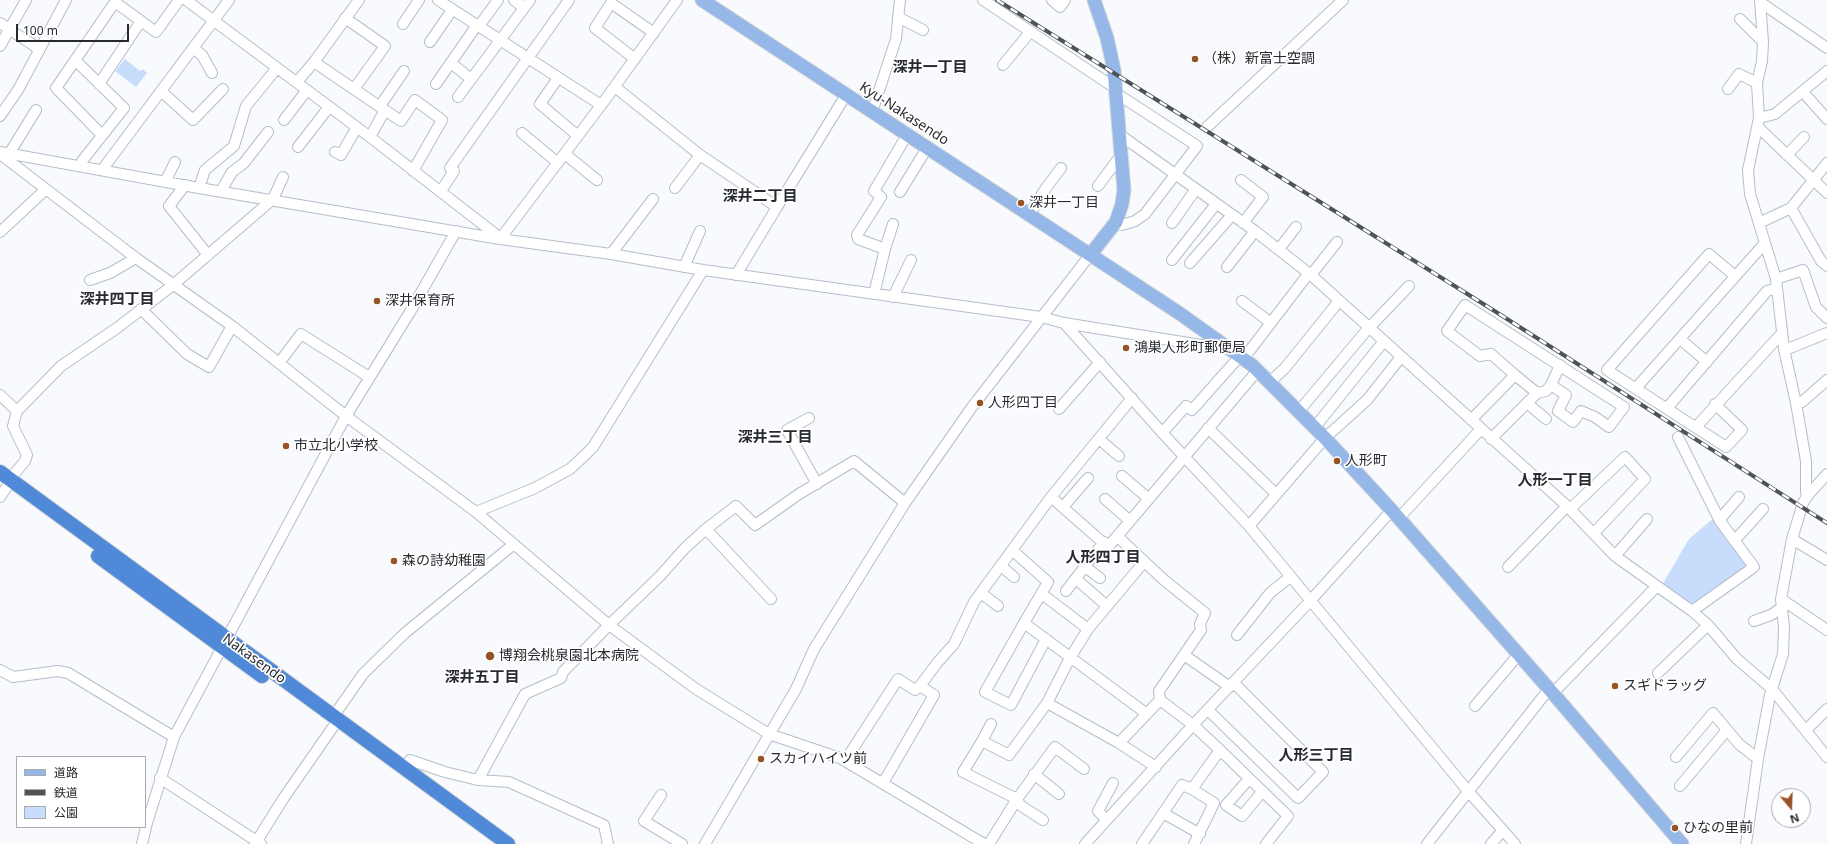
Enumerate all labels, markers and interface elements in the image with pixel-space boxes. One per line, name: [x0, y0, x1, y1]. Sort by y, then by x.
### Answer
scale bar: [18, 16, 131, 42]
text: 100 m: [23, 22, 58, 39]
place label: （株）新富士空調: [1203, 51, 1315, 67]
marker: （株）新富士空調: [1190, 54, 1200, 64]
district label: 深井一丁目: [893, 59, 967, 77]
street label: Kyu-Nakasendo: [856, 79, 952, 149]
district label: 深井二丁目: [723, 188, 797, 206]
place label: 深井一丁目: [1029, 195, 1099, 211]
marker: 深井一丁目: [1016, 198, 1026, 208]
district label: 深井四丁目: [80, 291, 154, 309]
place label: 深井保育所: [385, 293, 455, 309]
marker: 深井保育所: [372, 296, 382, 306]
place label: 鴻巣人形町郵便局: [1134, 340, 1246, 356]
marker: 鴻巣人形町郵便局: [1121, 343, 1131, 353]
place label: 人形四丁目: [988, 395, 1058, 411]
marker: 人形四丁目: [975, 398, 985, 408]
district label: 深井三丁目: [738, 429, 812, 447]
place label: 市立北小学校: [294, 438, 378, 454]
marker: 市立北小学校: [281, 441, 291, 451]
place label: 人形町: [1345, 453, 1387, 469]
marker: 人形町: [1332, 456, 1342, 466]
district label: 人形一丁目: [1518, 472, 1592, 490]
district label: 人形四丁目: [1066, 549, 1140, 567]
place label: 森の詩幼稚園: [402, 553, 486, 569]
marker: 森の詩幼稚園: [389, 556, 399, 566]
street label: Nakasendo: [219, 630, 289, 688]
place label: 博翔会桃泉園北本病院: [499, 648, 639, 664]
marker: 博翔会桃泉園北本病院: [484, 650, 496, 662]
district label: 深井五丁目: [445, 669, 519, 687]
place label: スギドラッグ: [1623, 678, 1707, 694]
marker: スギドラッグ: [1610, 681, 1620, 691]
district label: 人形三丁目: [1279, 747, 1353, 765]
place label: スカイハイツ前: [769, 751, 867, 767]
marker: スカイハイツ前: [756, 754, 766, 764]
legend: [16, 756, 146, 828]
text: 道路: [54, 764, 78, 781]
text: 鉄道: [54, 784, 78, 801]
north arrow: [1771, 788, 1811, 828]
text: 公園: [54, 804, 78, 821]
text: N: [1788, 810, 1801, 827]
place label: ひなの里前: [1683, 820, 1753, 836]
marker: ひなの里前: [1670, 823, 1680, 833]

